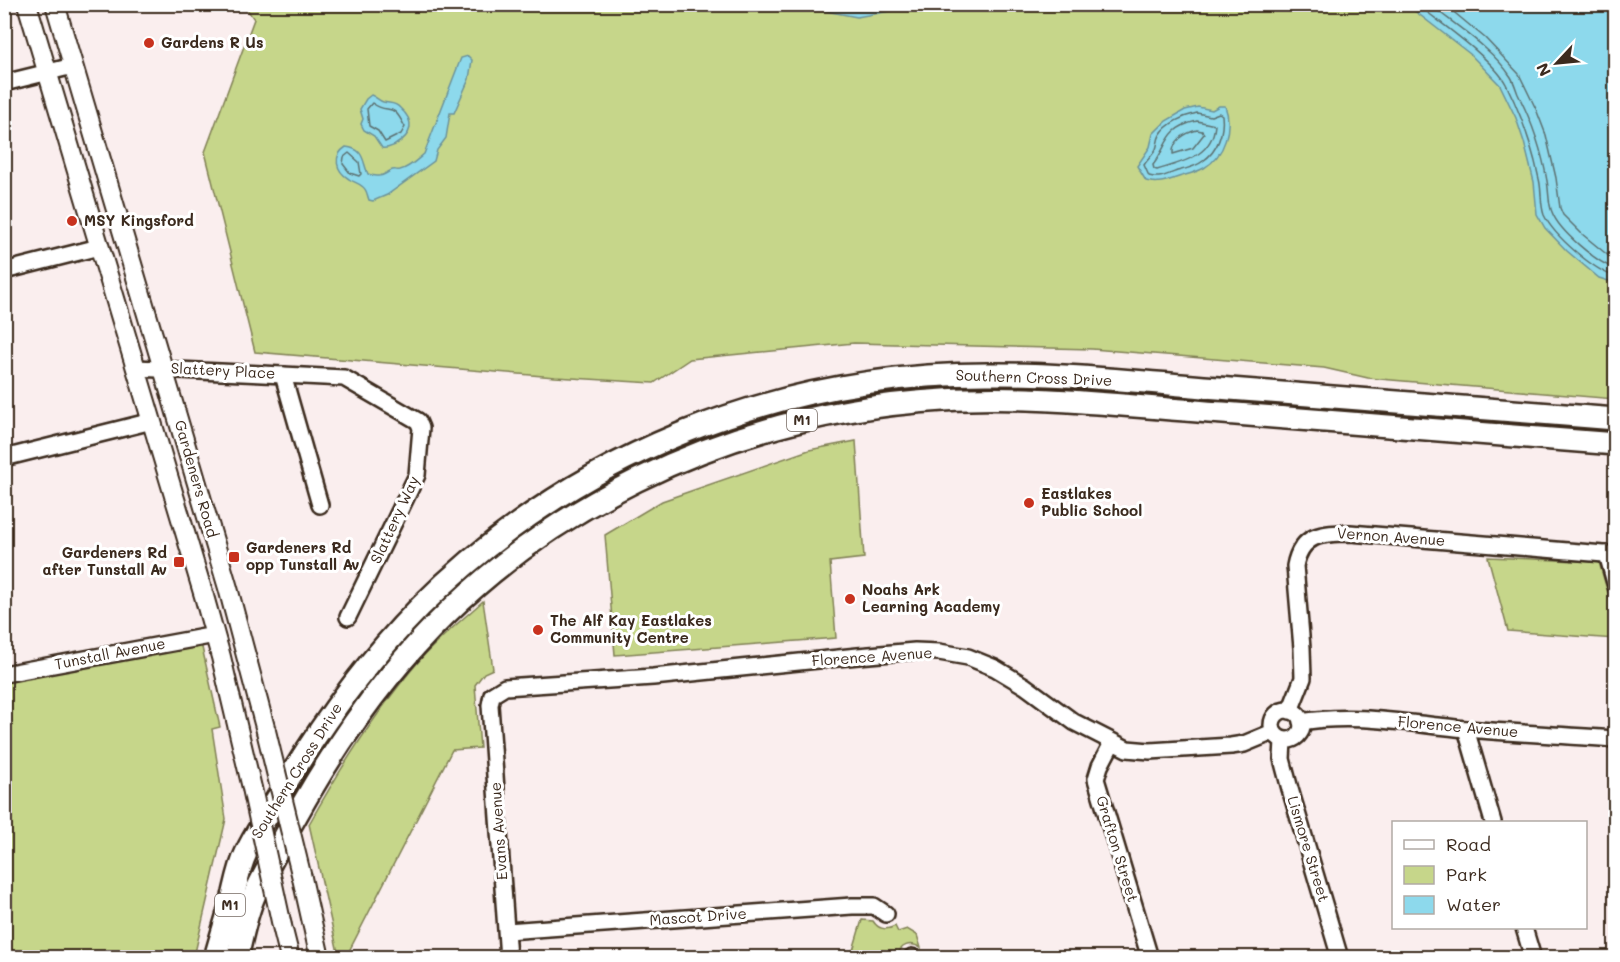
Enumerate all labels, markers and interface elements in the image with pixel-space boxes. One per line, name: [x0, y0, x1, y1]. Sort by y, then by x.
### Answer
place label: Gardens R Us: [161, 32, 263, 52]
north arrow: [1527, 33, 1587, 93]
marker: Gardens R Us: [142, 36, 156, 50]
text: N: [1531, 60, 1555, 80]
place label: MSY Kingsford: [84, 210, 194, 230]
marker: MSY Kingsford: [65, 214, 79, 228]
street label: Slattery Place: [170, 357, 276, 383]
street label: Southern Cross Drive: [955, 364, 1113, 390]
road number: M1: [787, 409, 817, 431]
street label: Gardeners Road: [171, 418, 223, 540]
street label: Slattery Way: [365, 472, 423, 567]
place label: Eastlakes Public School: [1041, 483, 1142, 520]
marker: Eastlakes Public School: [1022, 496, 1036, 510]
street label: Vernon Avenue: [1336, 522, 1446, 550]
place label: Gardeners Rd opp Tunstall Av: [246, 537, 360, 574]
place label: Gardeners Rd after Tunstall Av: [42, 542, 167, 579]
marker: Gardeners Rd opp Tunstall Av: [227, 550, 241, 564]
marker: Gardeners Rd after Tunstall Av: [172, 555, 186, 569]
place label: Noahs Ark Learning Academy: [862, 579, 1000, 616]
marker: Noahs Ark Learning Academy: [843, 592, 857, 606]
place label: The Alf Kay Eastlakes Community Centre: [550, 610, 712, 647]
marker: The Alf Kay Eastlakes Community Centre: [531, 623, 545, 637]
street label: Tunstall Avenue: [53, 632, 167, 674]
street label: Florence Avenue: [811, 642, 933, 670]
street label: Southern Cross Drive: [246, 699, 346, 842]
street label: Florence Avenue: [1397, 711, 1519, 741]
street label: Evans Avenue: [485, 781, 511, 881]
street label: Grafton Street: [1092, 793, 1144, 904]
street label: Lismore Street: [1283, 793, 1335, 904]
legend: [1392, 821, 1587, 929]
text: Road: [1446, 832, 1491, 856]
text: Park: [1446, 862, 1487, 886]
text: Water: [1446, 892, 1501, 916]
road number: M1: [215, 894, 245, 916]
street label: Mascot Drive: [649, 903, 747, 929]

